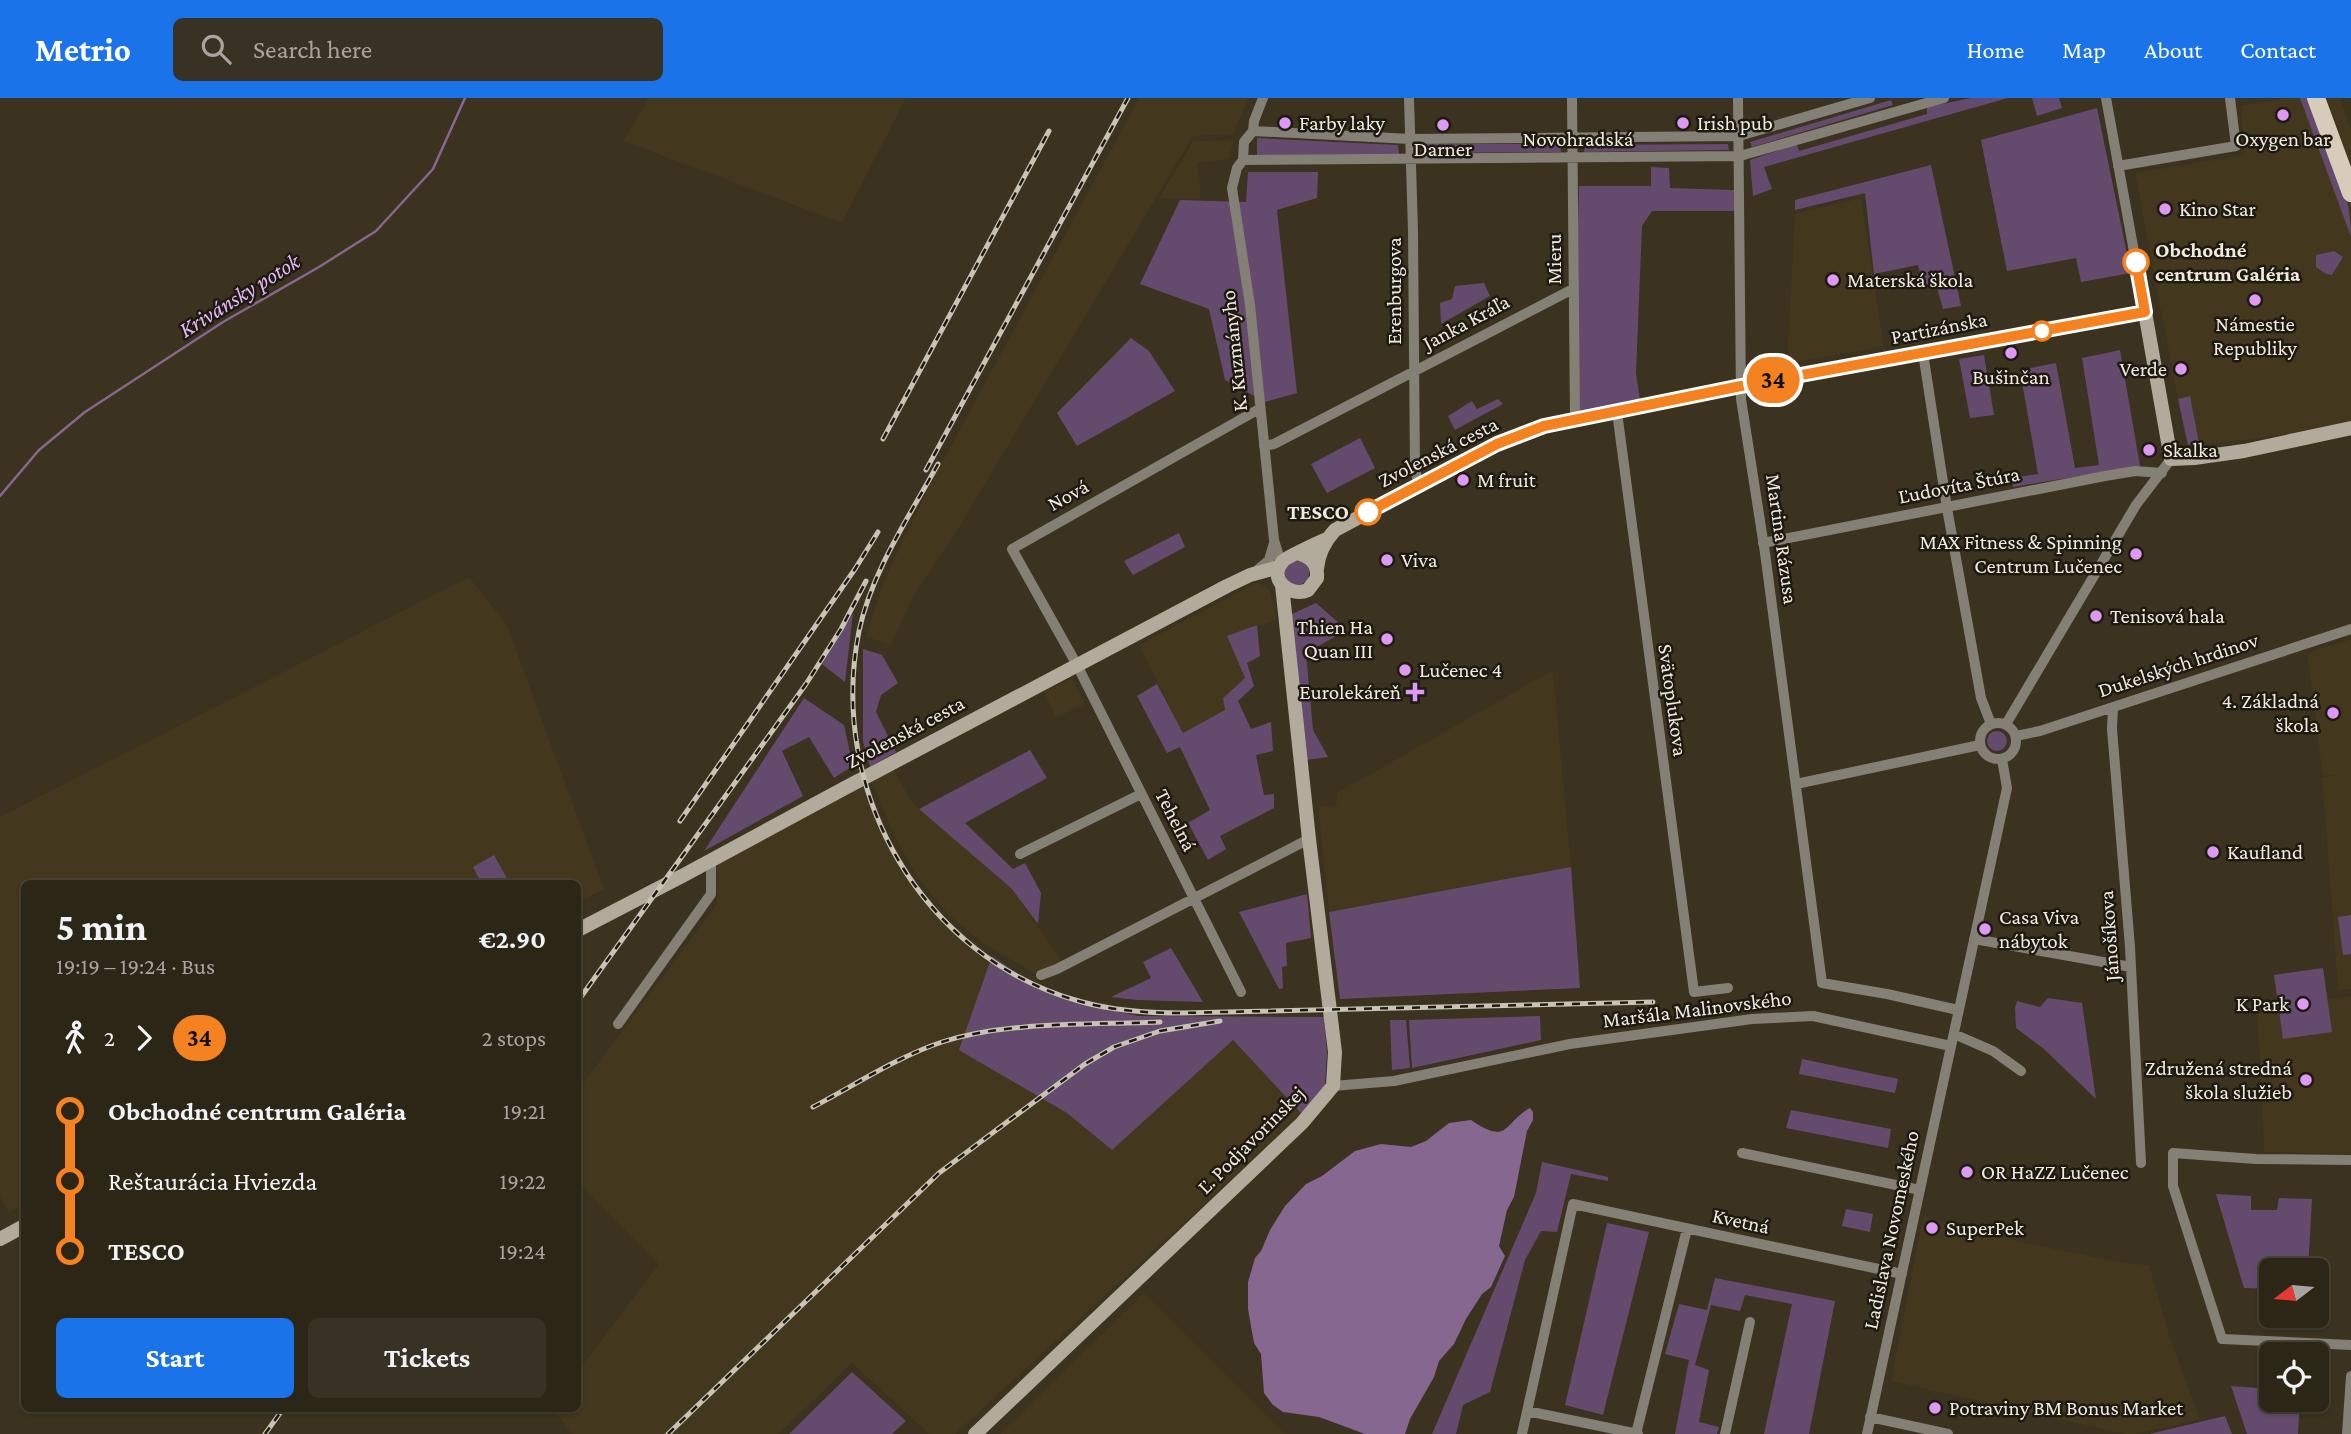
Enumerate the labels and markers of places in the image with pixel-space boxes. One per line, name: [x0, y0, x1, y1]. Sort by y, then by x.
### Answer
marker: Oxygen bar: [2275, 107, 2291, 123]
place label: Farby laky: [1299, 111, 1385, 135]
place label: Irish pub: [1697, 111, 1773, 135]
marker: Farby laky: [1277, 115, 1293, 131]
marker: Irish pub: [1675, 115, 1691, 131]
marker: Darner: [1435, 117, 1451, 133]
place label: Oxygen bar: [2235, 127, 2331, 151]
place label: Darner: [1413, 137, 1473, 161]
place label: Kino Star: [2179, 197, 2257, 221]
marker: Kino Star: [2157, 201, 2173, 217]
place label: Obchodné centrum Galéria: [2155, 238, 2301, 286]
marker: Obchodné centrum Galéria: [2123, 249, 2149, 275]
place label: Materská škola: [1847, 268, 1973, 292]
marker: Materská škola: [1825, 272, 1841, 288]
marker: Námestie Republiky: [2247, 292, 2263, 308]
place label: Námestie Republiky: [2213, 312, 2297, 360]
unlabelled marker: [2032, 321, 2052, 341]
marker: Bušinčan: [2003, 345, 2019, 361]
place label: Verde: [2119, 357, 2167, 381]
marker: Verde: [2173, 361, 2189, 377]
place label: Bušinčan: [1972, 365, 2050, 389]
place label: Skalka: [2163, 438, 2218, 462]
marker: Skalka: [2141, 442, 2157, 458]
place label: M fruit: [1477, 468, 1537, 492]
marker: M fruit: [1455, 472, 1471, 488]
marker: TESCO: [1355, 499, 1381, 525]
place label: TESCO: [1287, 500, 1349, 524]
place label: MAX Fitness & Spinning Centrum Lučenec: [1919, 530, 2122, 578]
marker: MAX Fitness & Spinning Centrum Lučenec: [2128, 546, 2144, 562]
place label: Viva: [1401, 548, 1438, 572]
marker: Viva: [1379, 552, 1395, 568]
place label: Tenisová hala: [2110, 604, 2225, 628]
marker: Tenisová hala: [2088, 608, 2104, 624]
place label: Thien Ha Quan III: [1297, 615, 1373, 663]
marker: Thien Ha Quan III: [1379, 631, 1395, 647]
place label: Lučenec 4: [1419, 658, 1502, 682]
marker: Lučenec 4: [1397, 662, 1413, 678]
place label: Eurolekáreň: [1299, 680, 1401, 704]
marker: Eurolekáreň: [1407, 684, 1423, 700]
place label: 4. Základná škola: [2222, 689, 2319, 737]
marker: 4. Základná škola: [2325, 705, 2341, 721]
place label: Kaufland: [2227, 840, 2303, 864]
marker: Kaufland: [2205, 844, 2221, 860]
place label: Casa Viva nábytok: [1999, 905, 2080, 953]
marker: Casa Viva nábytok: [1977, 921, 1993, 937]
place label: K Park: [2236, 992, 2289, 1016]
marker: K Park: [2295, 996, 2311, 1012]
place label: Združená stredná škola služieb: [2145, 1056, 2292, 1104]
marker: Združená stredná škola služieb: [2298, 1072, 2314, 1088]
place label: OR HaZZ Lučenec: [1981, 1160, 2129, 1184]
marker: OR HaZZ Lučenec: [1959, 1164, 1975, 1180]
place label: SuperPek: [1946, 1216, 2024, 1240]
marker: SuperPek: [1924, 1220, 1940, 1236]
place label: Potraviny BM Bonus Market: [1949, 1396, 2184, 1420]
marker: Potraviny BM Bonus Market: [1927, 1400, 1943, 1416]

